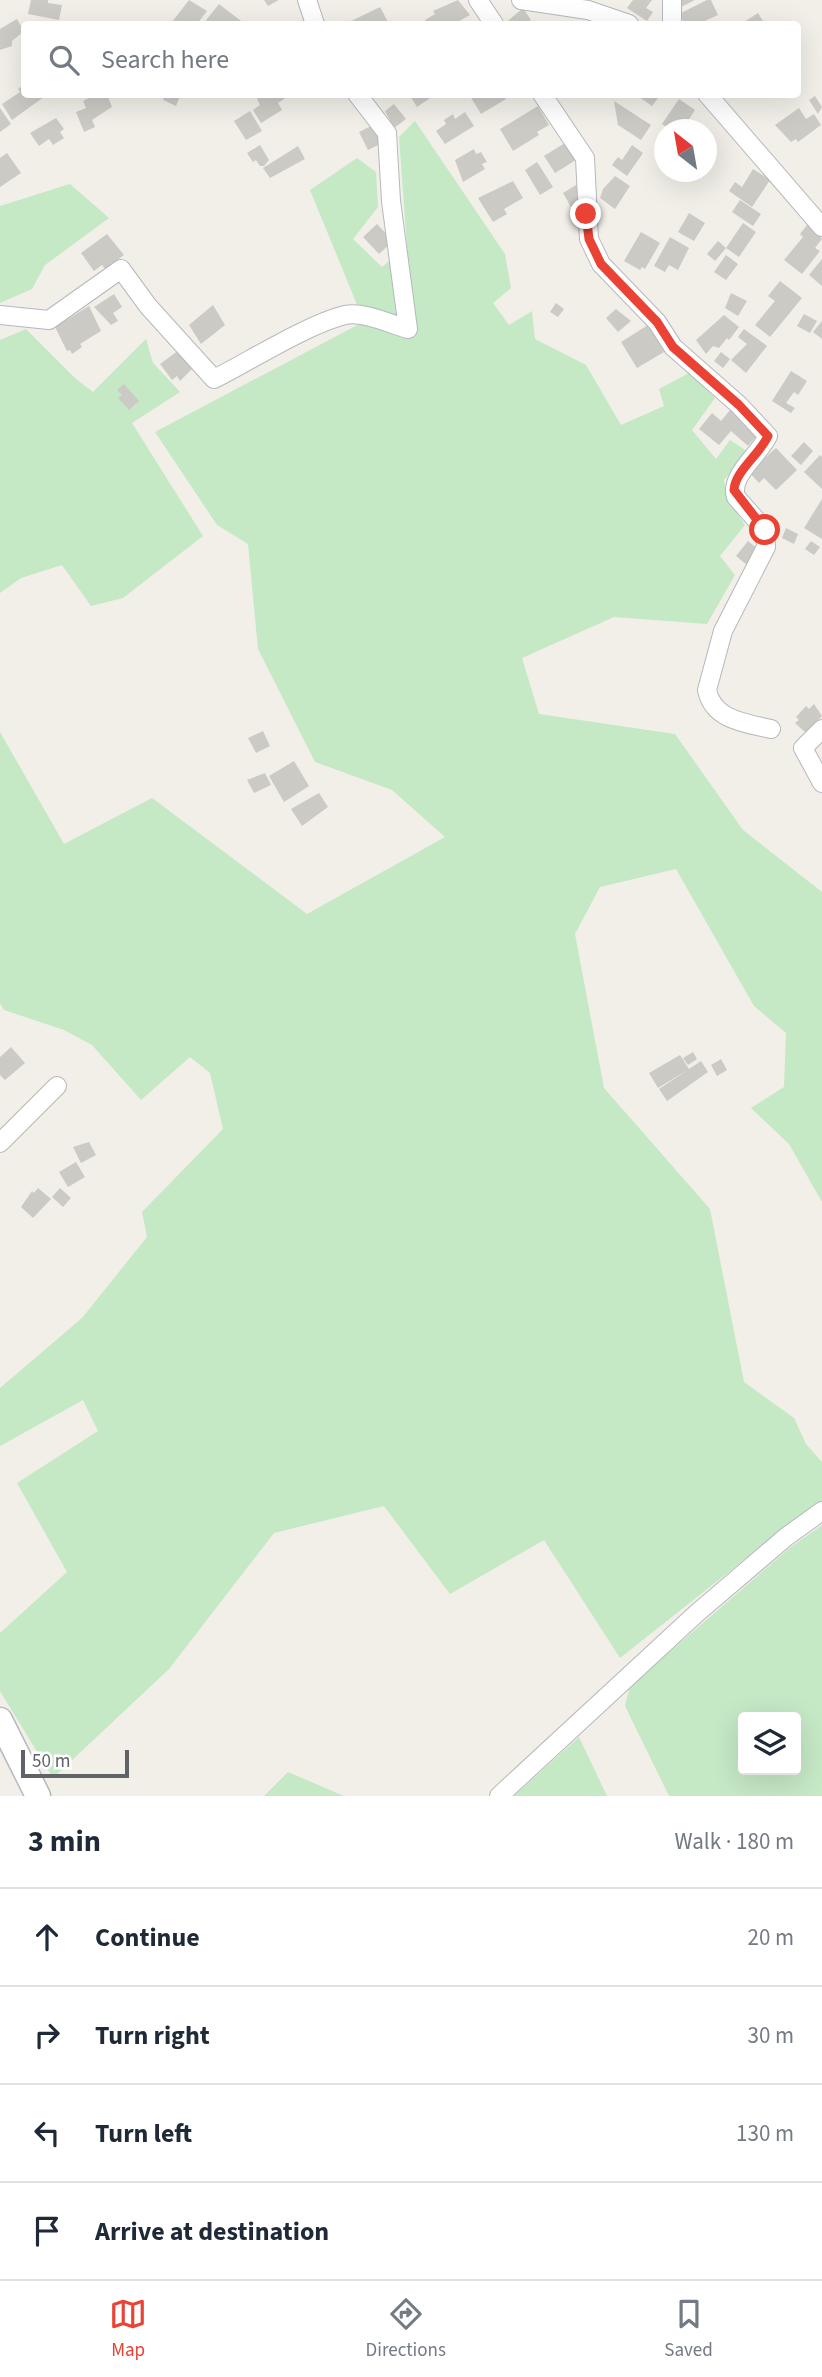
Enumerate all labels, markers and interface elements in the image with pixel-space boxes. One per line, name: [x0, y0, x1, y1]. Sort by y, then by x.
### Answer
search box: [21, 21, 801, 98]
icon: search: [45, 41, 83, 79]
text: Search here: [101, 41, 229, 78]
north arrow: [654, 119, 717, 182]
route end: [570, 198, 601, 229]
route start: [749, 514, 780, 545]
map controls: [738, 1712, 801, 1775]
button: layers: [738, 1712, 801, 1775]
scale bar: [21, 1747, 130, 1779]
text: 50 m: [32, 1748, 70, 1775]
text: 3 min: [28, 1820, 101, 1863]
text: Walk · 180 m: [675, 1825, 794, 1858]
icon: ahead: [28, 1918, 66, 1956]
text: Continue: [95, 1919, 200, 1956]
text: 20 m: [747, 1921, 794, 1954]
icon: right: [28, 2016, 66, 2054]
text: Turn right: [95, 2017, 210, 2054]
text: 30 m: [747, 2019, 794, 2052]
icon: left: [28, 2114, 66, 2152]
text: Turn left: [95, 2115, 192, 2152]
text: 130 m: [736, 2117, 794, 2150]
icon: arrive: [28, 2212, 66, 2250]
text: Arrive at destination: [95, 2213, 329, 2250]
tab: Map: [109, 2295, 147, 2364]
tab: Directions: [366, 2295, 446, 2364]
tab: Saved: [664, 2295, 713, 2364]

